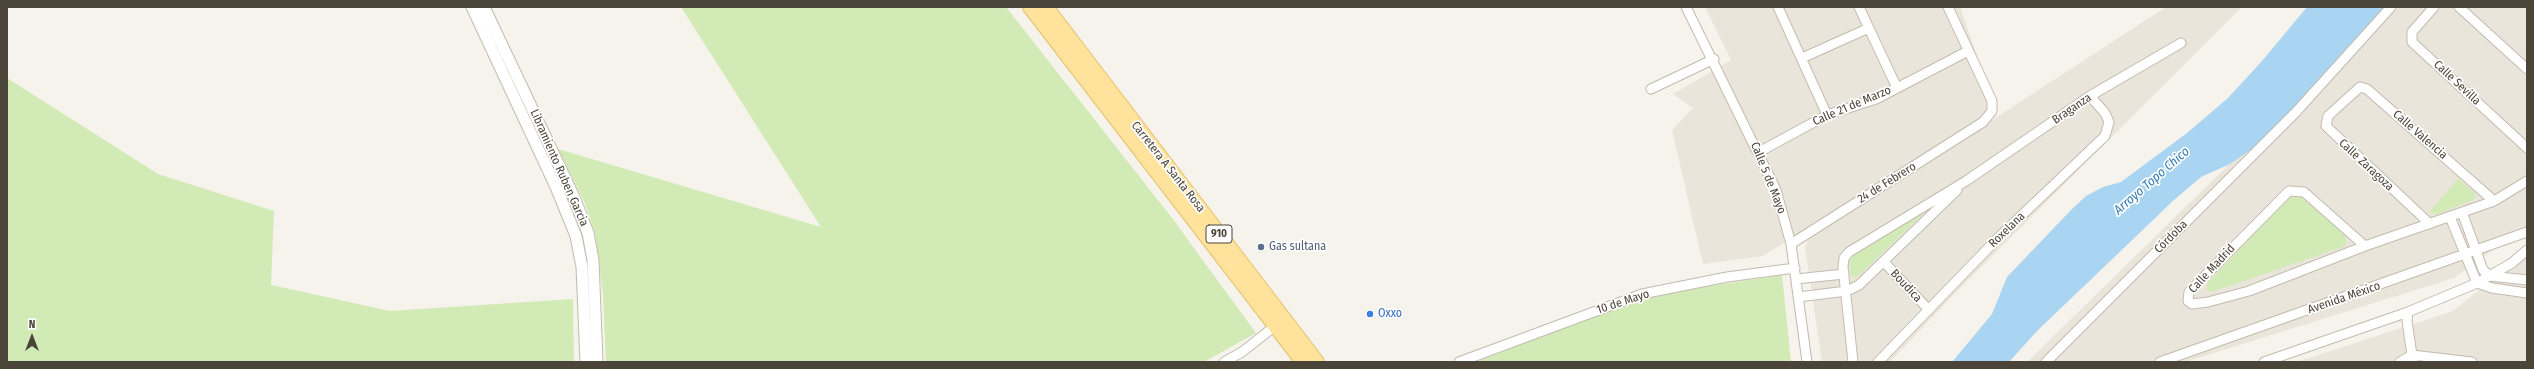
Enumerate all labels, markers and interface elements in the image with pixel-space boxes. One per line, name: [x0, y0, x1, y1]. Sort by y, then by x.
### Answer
street label: Calle Sevilla: [2430, 58, 2484, 108]
street label: Calle 21 de Marzo: [1811, 83, 1893, 129]
street label: Braganza: [2050, 91, 2094, 127]
street label: Libramiento Ruben Garcia: [527, 107, 591, 229]
street label: Calle Valencia: [2390, 107, 2450, 163]
street label: Carretera A Santa Rosa: [1128, 119, 1208, 215]
street label: Calle Zaragoza: [2336, 136, 2396, 194]
street label: Calle 5 de Mayo: [1747, 140, 1789, 216]
water label: Arroyo Topo Chico: [2111, 144, 2193, 218]
street label: 24 de Febrero: [1855, 159, 1919, 207]
street label: Roxelana: [1986, 209, 2028, 251]
street label: Córdoba: [2151, 217, 2191, 257]
road number: 910: [1206, 225, 1232, 243]
place label: Gas sultana: [1269, 240, 1326, 254]
marker: Gas sultana: [1256, 242, 1266, 252]
street label: Calle Madrid: [2186, 242, 2238, 296]
street label: Boudica: [1887, 267, 1925, 305]
street label: Avenida México: [2306, 279, 2382, 317]
street label: 10 de Mayo: [1595, 287, 1651, 317]
place label: Oxxo: [1378, 307, 1402, 321]
marker: Oxxo: [1365, 309, 1375, 319]
north arrow: [12, 317, 52, 357]
text: N: [29, 318, 35, 331]

